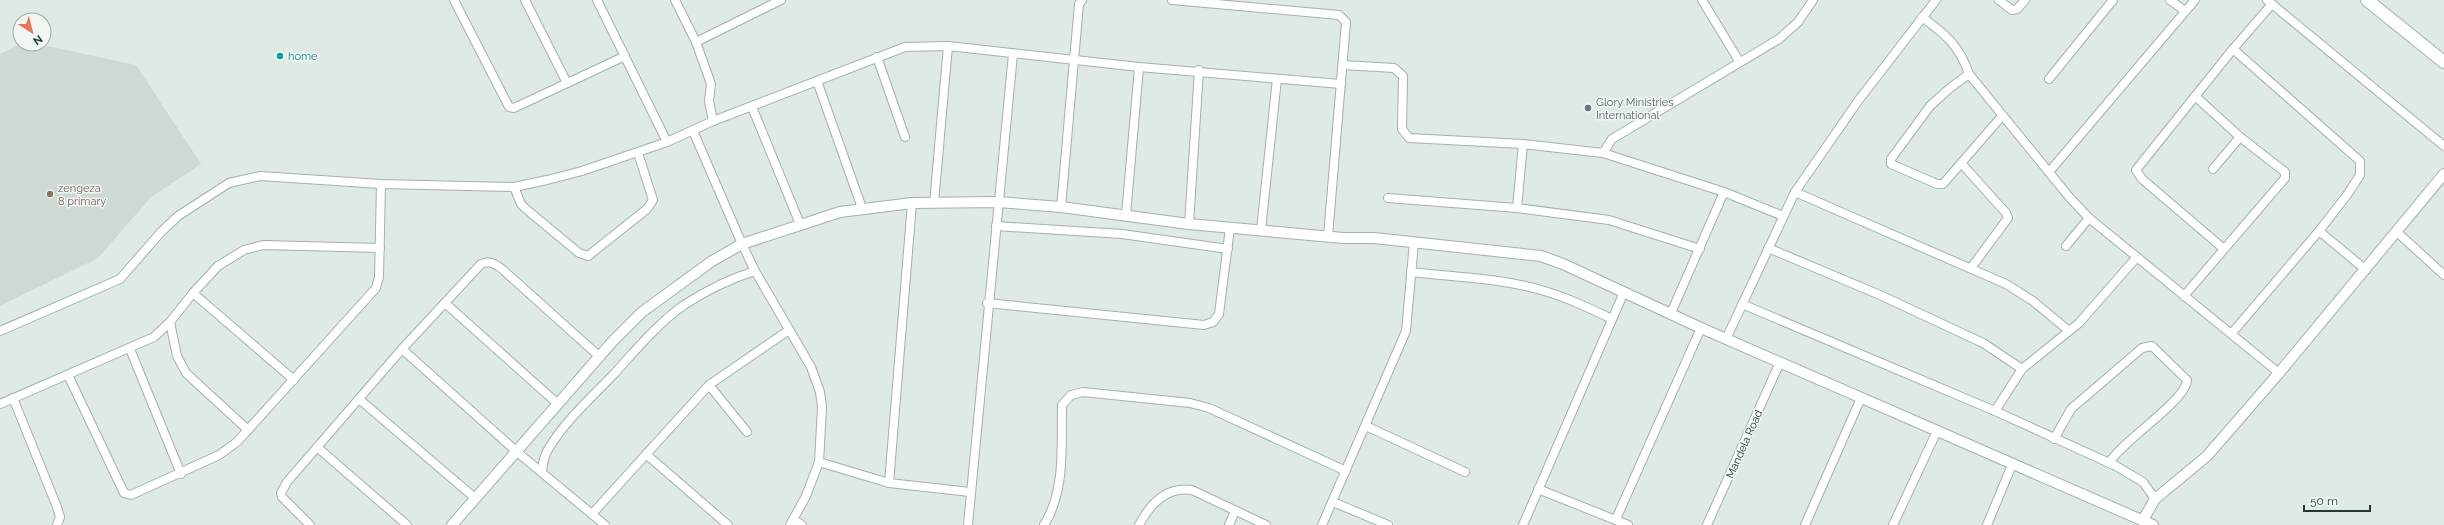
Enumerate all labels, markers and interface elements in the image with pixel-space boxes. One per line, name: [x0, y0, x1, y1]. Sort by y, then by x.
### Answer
north arrow: [12, 12, 52, 52]
text: N: [30, 32, 45, 47]
place label: home: [288, 50, 318, 63]
marker: home: [275, 51, 285, 61]
place label: Glory Ministries International: [1596, 96, 1674, 122]
marker: Glory Ministries International: [1583, 103, 1593, 113]
place label: zengeza 8 primary: [58, 182, 106, 208]
marker: zengeza 8 primary: [45, 189, 55, 199]
street label: Mandela Road: [1724, 408, 1765, 480]
scale bar: [2304, 487, 2370, 513]
text: 50 m: [2310, 494, 2338, 508]

